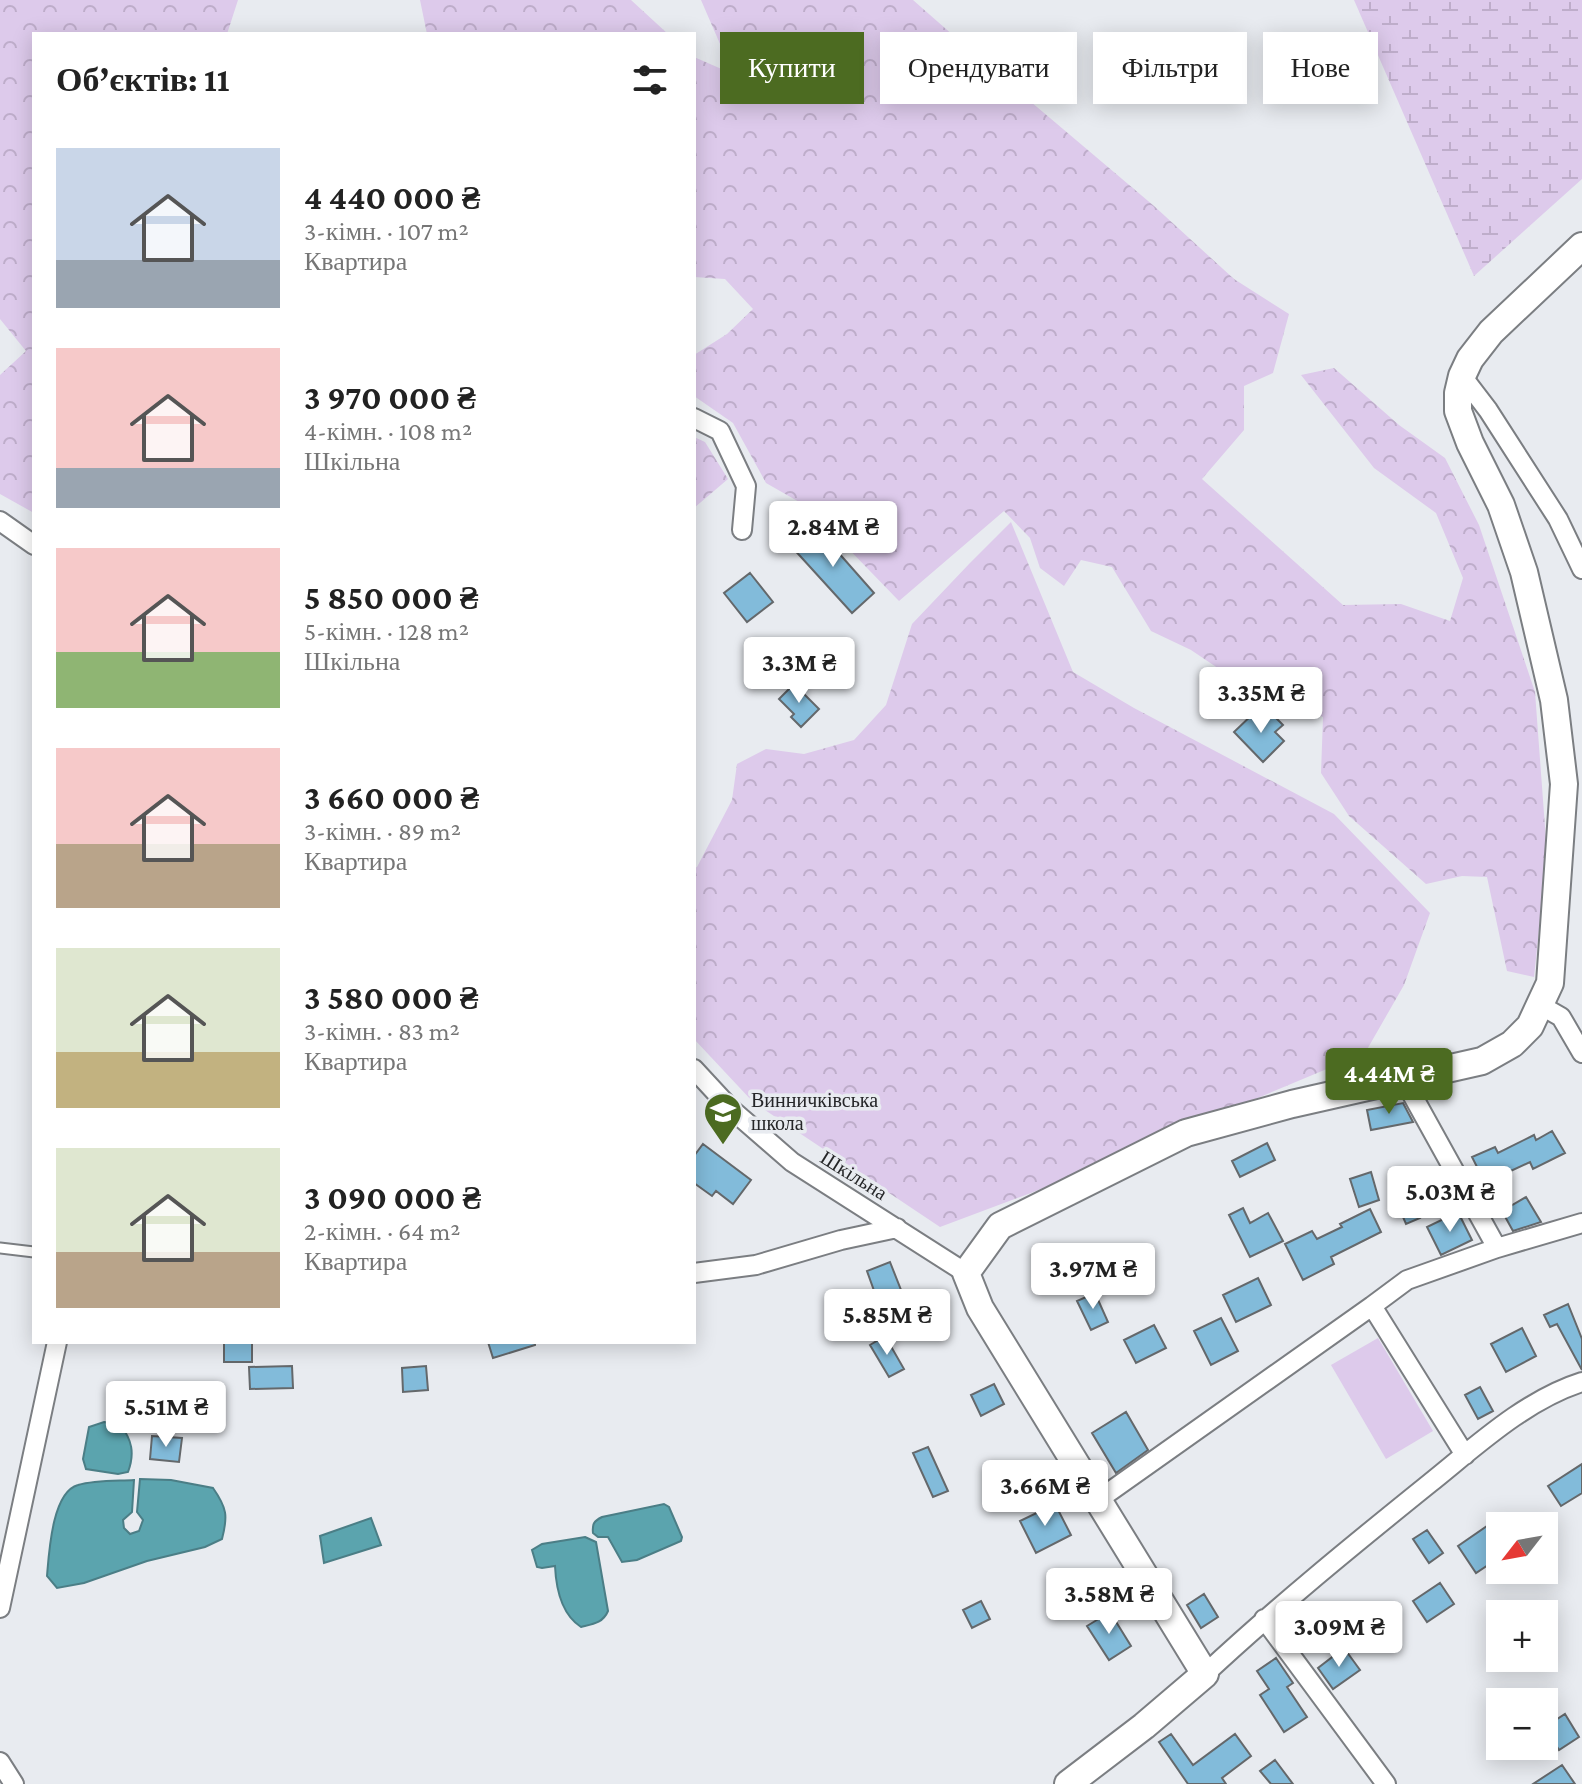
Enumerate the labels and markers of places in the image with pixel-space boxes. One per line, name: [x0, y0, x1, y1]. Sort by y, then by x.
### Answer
pin: 2.84M ₴: [759, 501, 907, 569]
pin: 3.3M ₴: [734, 637, 864, 705]
pin: 3.35M ₴: [1187, 667, 1335, 735]
pin: 4.44M ₴: [1315, 1048, 1463, 1116]
place label: Винничківська школа: [751, 1089, 878, 1134]
school or university icon: Винничківська школа: [702, 1091, 744, 1146]
pin: 5.03M ₴: [1376, 1166, 1524, 1234]
pin: 3.97M ₴: [1019, 1243, 1167, 1311]
pin: 5.85M ₴: [813, 1289, 961, 1357]
pin: 5.51M ₴: [92, 1381, 240, 1449]
pin: 3.66M ₴: [971, 1460, 1119, 1528]
pin: 3.58M ₴: [1035, 1568, 1183, 1636]
pin: 3.09M ₴: [1265, 1601, 1413, 1669]

